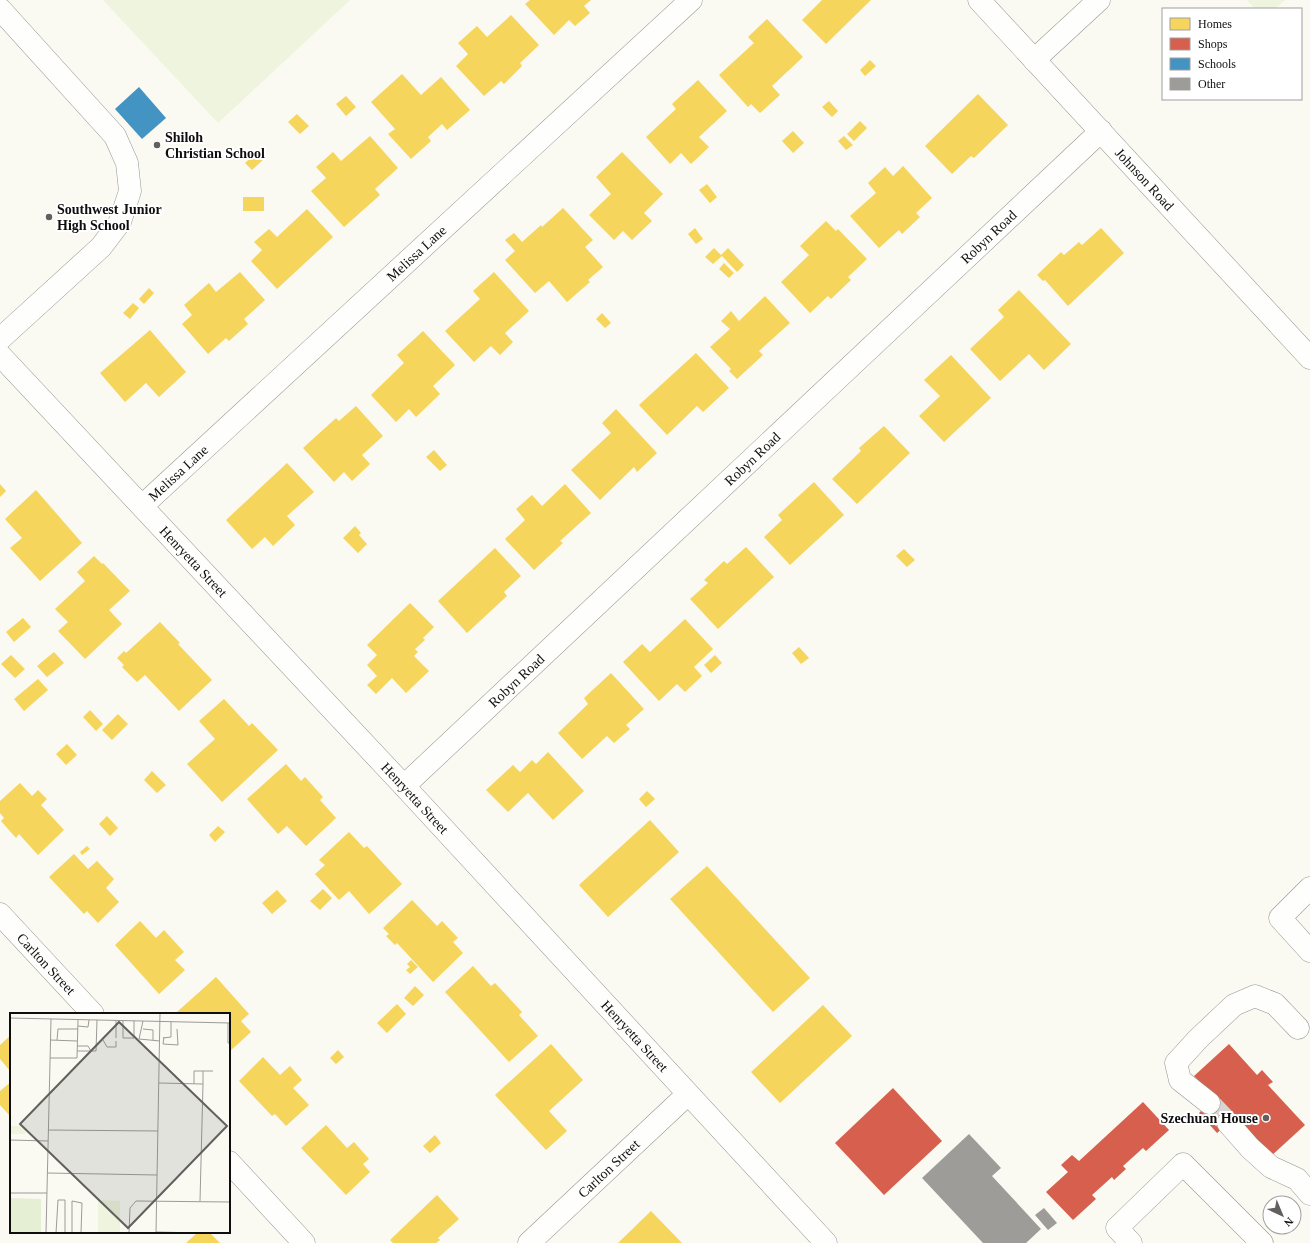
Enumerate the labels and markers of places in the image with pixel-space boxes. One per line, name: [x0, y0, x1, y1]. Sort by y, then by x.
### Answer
place label: Shiloh Christian School: [165, 130, 265, 161]
marker: Shiloh Christian School: [152, 140, 162, 150]
place label: Southwest Junior High School: [57, 202, 162, 233]
marker: Southwest Junior High School: [44, 212, 54, 222]
place label: Szechuan House: [1160, 1111, 1258, 1126]
marker: Szechuan House: [1261, 1113, 1271, 1123]

